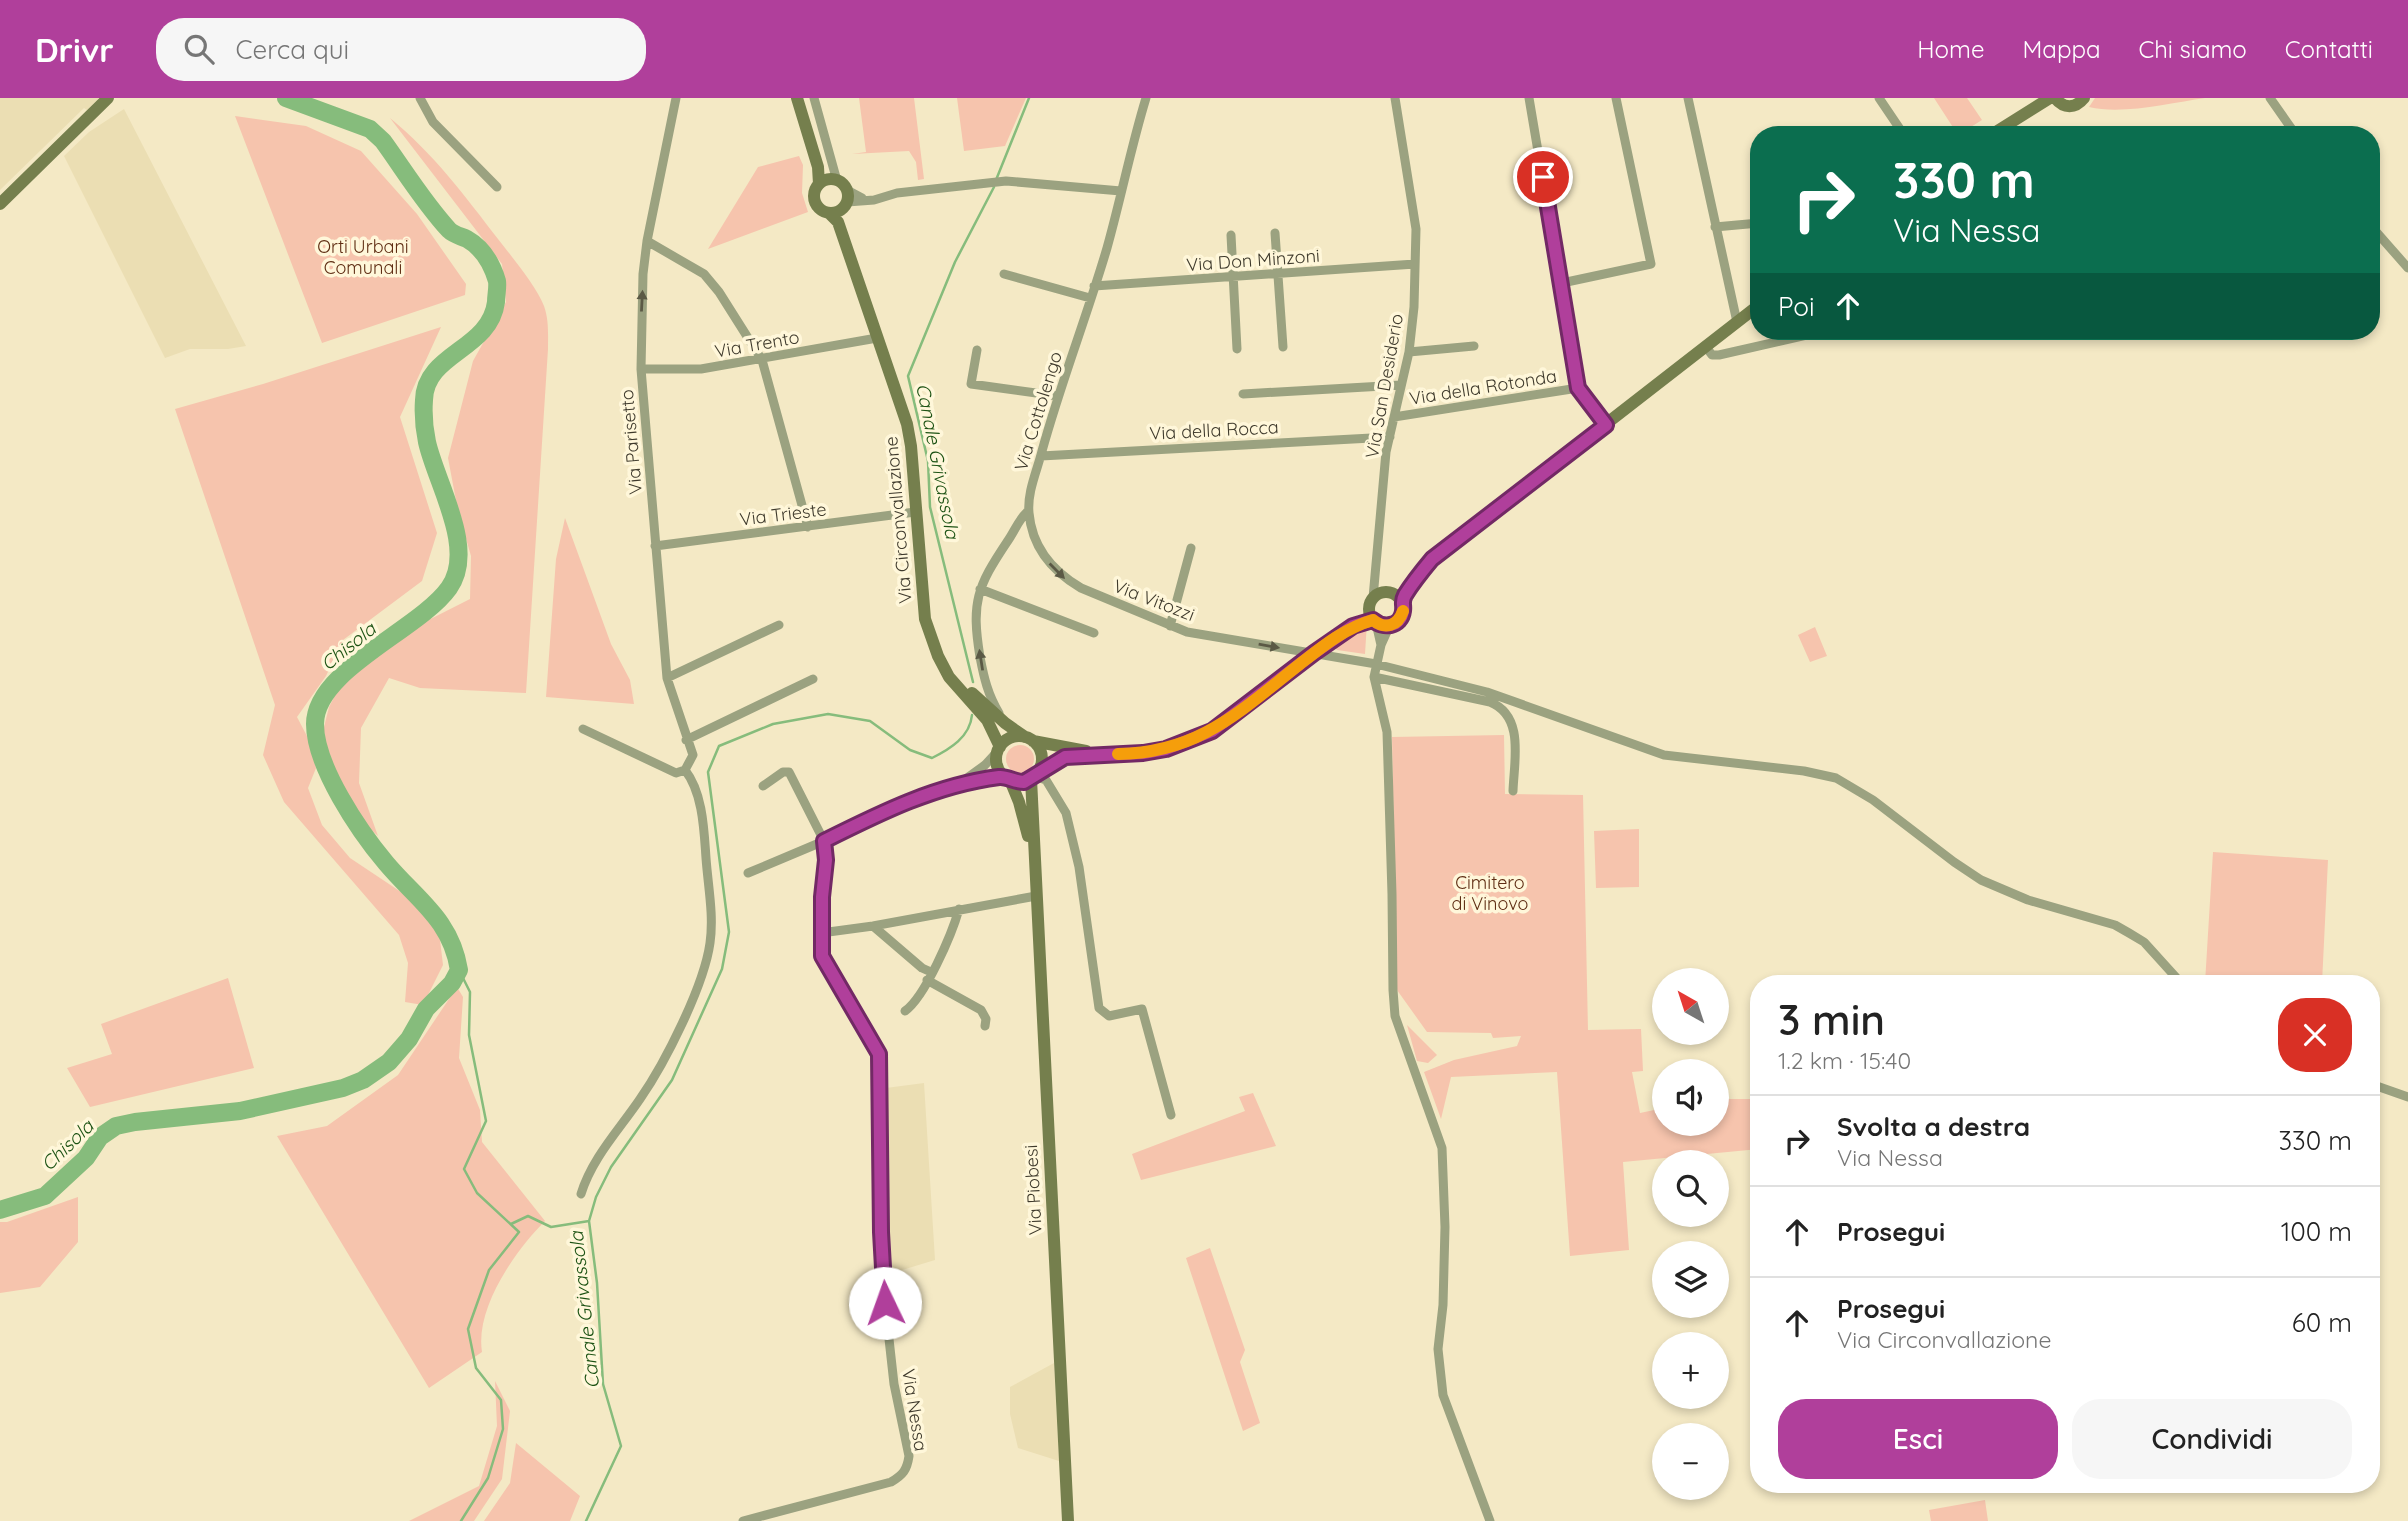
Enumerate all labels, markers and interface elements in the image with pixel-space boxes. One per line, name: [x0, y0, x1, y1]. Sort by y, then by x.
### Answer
search box: [156, 18, 646, 81]
text: Drivr: [35, 29, 114, 70]
icon: search: [180, 30, 218, 68]
text: Cerca qui: [236, 33, 349, 66]
text: Home: [1917, 34, 1985, 64]
text: Mappa: [2023, 34, 2101, 64]
text: Chi siamo: [2139, 34, 2247, 64]
text: Contatti: [2285, 34, 2373, 64]
pin: [1513, 147, 1573, 207]
text: 330 m: [1893, 149, 2035, 210]
icon: right: [1778, 154, 1869, 245]
icon: arrive: [1524, 158, 1562, 196]
text: Via Nessa: [1893, 210, 2040, 250]
park label: Orti Urbani Comunali: [317, 235, 409, 279]
street label: Via Don Minzoni: [1186, 244, 1320, 276]
icon: ahead: [1829, 287, 1867, 325]
one-way arrow: [636, 290, 647, 312]
text: Poi: [1778, 290, 1815, 323]
street label: Via San Desiderio: [1360, 312, 1408, 460]
street label: Via Trento: [713, 325, 801, 363]
street label: Via Cottolengo: [1009, 349, 1067, 473]
street label: Via della Rotonda: [1408, 364, 1558, 410]
water label: Canale Grivassola: [911, 381, 965, 542]
street label: Via Parisetto: [615, 388, 647, 496]
street label: Via della Rocca: [1149, 415, 1279, 445]
street label: Via Circonvallazione: [879, 435, 917, 605]
street label: Via Trieste: [738, 497, 828, 531]
one-way arrow: [1049, 562, 1066, 579]
street label: Via Vitozzi: [1110, 574, 1198, 626]
water label: Chisola: [316, 616, 381, 675]
one-way arrow: [1258, 641, 1280, 652]
one-way arrow: [975, 649, 986, 671]
park label: Cimitero di Vinovo: [1452, 871, 1529, 915]
north arrow: [1652, 968, 1729, 1045]
map controls: [1652, 968, 1729, 1500]
text: 3 min: [1778, 993, 1885, 1046]
button: close: [2278, 998, 2352, 1072]
text: 1.2 km · 15:40: [1778, 1046, 1911, 1075]
button: sound: [1652, 1059, 1729, 1136]
text: Svolta a destra: [1837, 1110, 2030, 1143]
water label: Chisola: [36, 1113, 99, 1176]
icon: right: [1778, 1122, 1816, 1160]
text: 330 m: [2278, 1124, 2352, 1157]
text: Via Nessa: [1837, 1143, 1943, 1172]
street label: Via Piobesi: [1019, 1144, 1047, 1236]
button: search: [1652, 1150, 1729, 1227]
icon: ahead: [1778, 1213, 1816, 1251]
text: Prosegui: [1837, 1215, 1945, 1248]
text: 100 m: [2281, 1215, 2352, 1248]
water label: Canale Grivassola: [564, 1229, 604, 1390]
button: layers: [1652, 1241, 1729, 1318]
position arrow: [848, 1266, 922, 1340]
text: Prosegui: [1837, 1292, 1945, 1325]
icon: ahead: [1778, 1304, 1816, 1342]
text: 60 m: [2292, 1306, 2352, 1339]
text: Via Circonvallazione: [1837, 1325, 2051, 1354]
button: +: [1652, 1332, 1729, 1409]
street label: Via Nessa: [897, 1367, 933, 1453]
button: Esci: [1778, 1399, 2058, 1479]
button: Condividi: [2072, 1399, 2352, 1479]
button: −: [1652, 1423, 1729, 1500]

